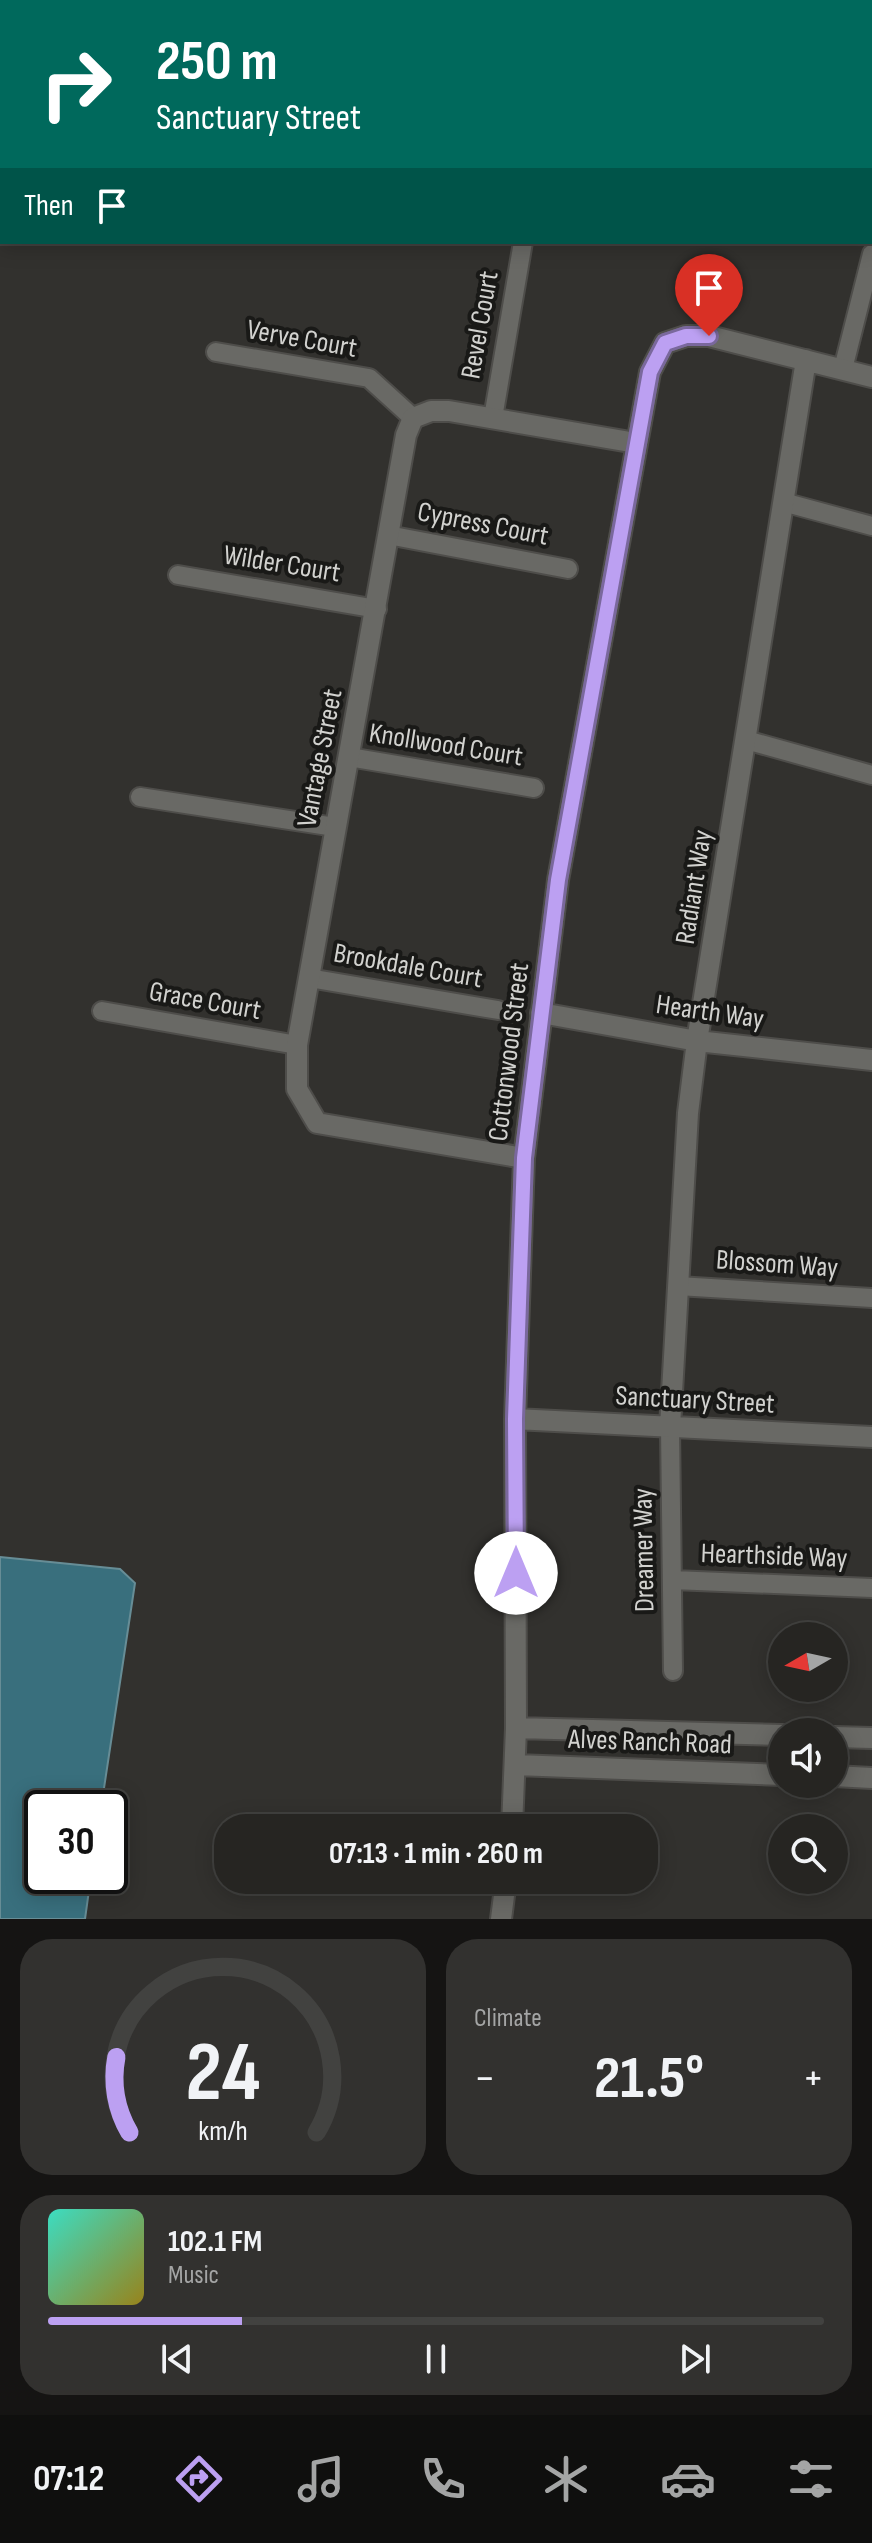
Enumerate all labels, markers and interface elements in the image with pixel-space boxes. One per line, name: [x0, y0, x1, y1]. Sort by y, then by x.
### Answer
text: 250 m: [156, 29, 278, 96]
icon: right: [24, 32, 128, 136]
text: Sanctuary Street: [156, 97, 361, 140]
icon: arrive: [90, 184, 134, 228]
text: Then: [24, 188, 74, 224]
pin: [675, 254, 743, 336]
icon: arrive: [687, 266, 731, 310]
street label: Revel Court: [454, 269, 506, 381]
street label: Verve Court: [244, 313, 360, 365]
street label: Cypress Court: [415, 495, 551, 553]
street label: Wilder Court: [221, 539, 343, 589]
street label: Vantage Street: [290, 686, 350, 830]
street label: Knollwood Court: [367, 717, 525, 773]
street label: Radiant Way: [669, 827, 719, 946]
street label: Brookdale Court: [331, 937, 485, 995]
street label: Cottonwood Street: [482, 961, 536, 1143]
street label: Grace Court: [147, 975, 263, 1027]
street label: Hearth Way: [654, 988, 766, 1036]
street label: Blossom Way: [715, 1243, 839, 1285]
street label: Sanctuary Street: [615, 1379, 775, 1421]
street label: Dreamer Way: [626, 1488, 662, 1612]
position arrow: [474, 1531, 558, 1615]
street label: Hearthside Way: [700, 1537, 848, 1575]
north arrow: [768, 1622, 848, 1702]
map controls: [768, 1622, 848, 1894]
button: sound: [768, 1718, 848, 1798]
street label: Alves Ranch Road: [567, 1723, 732, 1761]
speed limit sign: 30: [24, 1790, 128, 1894]
button: search: [768, 1814, 848, 1894]
text: 07:13 · 1 min · 260 m: [329, 1836, 543, 1872]
text: Climate: [474, 2003, 542, 2034]
text: 24: [186, 2024, 260, 2124]
text: 21.5°: [594, 2043, 704, 2115]
text: −: [474, 2052, 496, 2105]
text: +: [802, 2052, 824, 2105]
text: km/h: [198, 2114, 248, 2149]
text: 102.1 FM: [168, 2224, 262, 2260]
text: Music: [168, 2260, 219, 2291]
icon: previous: [155, 2337, 199, 2381]
icon: pause: [414, 2337, 458, 2381]
icon: next: [673, 2337, 717, 2381]
icon: directions: [171, 2451, 227, 2507]
icon: music: [293, 2451, 349, 2507]
icon: phone: [415, 2451, 471, 2507]
icon: climate: [538, 2451, 594, 2507]
icon: car: [660, 2451, 716, 2507]
icon: filters: [783, 2451, 839, 2507]
text: 07:12: [33, 2458, 104, 2501]

